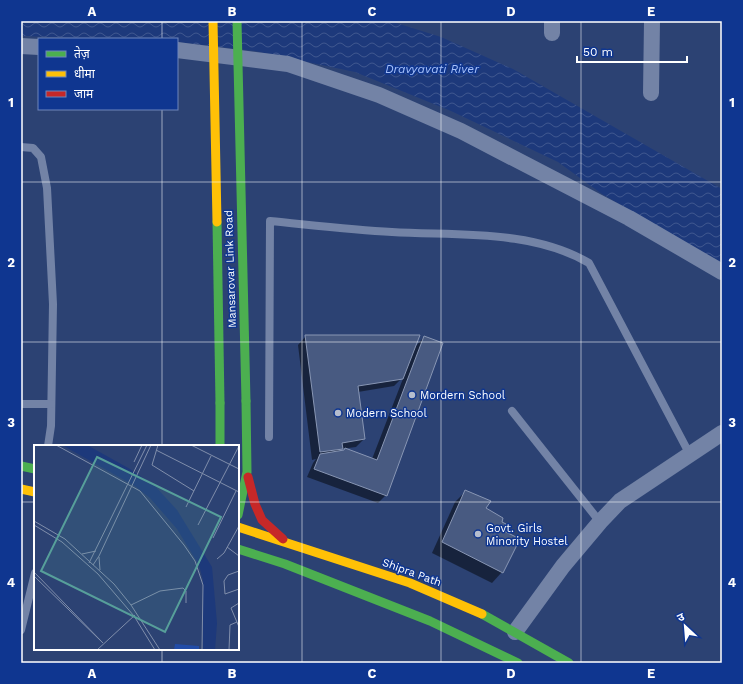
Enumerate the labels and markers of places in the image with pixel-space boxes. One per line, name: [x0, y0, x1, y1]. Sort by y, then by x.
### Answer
place label: Mordern School: [420, 389, 506, 402]
marker: Mordern School: [407, 390, 417, 400]
place label: Modern School: [346, 407, 427, 420]
marker: Modern School: [333, 408, 343, 418]
place label: Govt. Girls Minority Hostel: [486, 522, 568, 548]
marker: Govt. Girls Minority Hostel: [473, 529, 483, 539]

